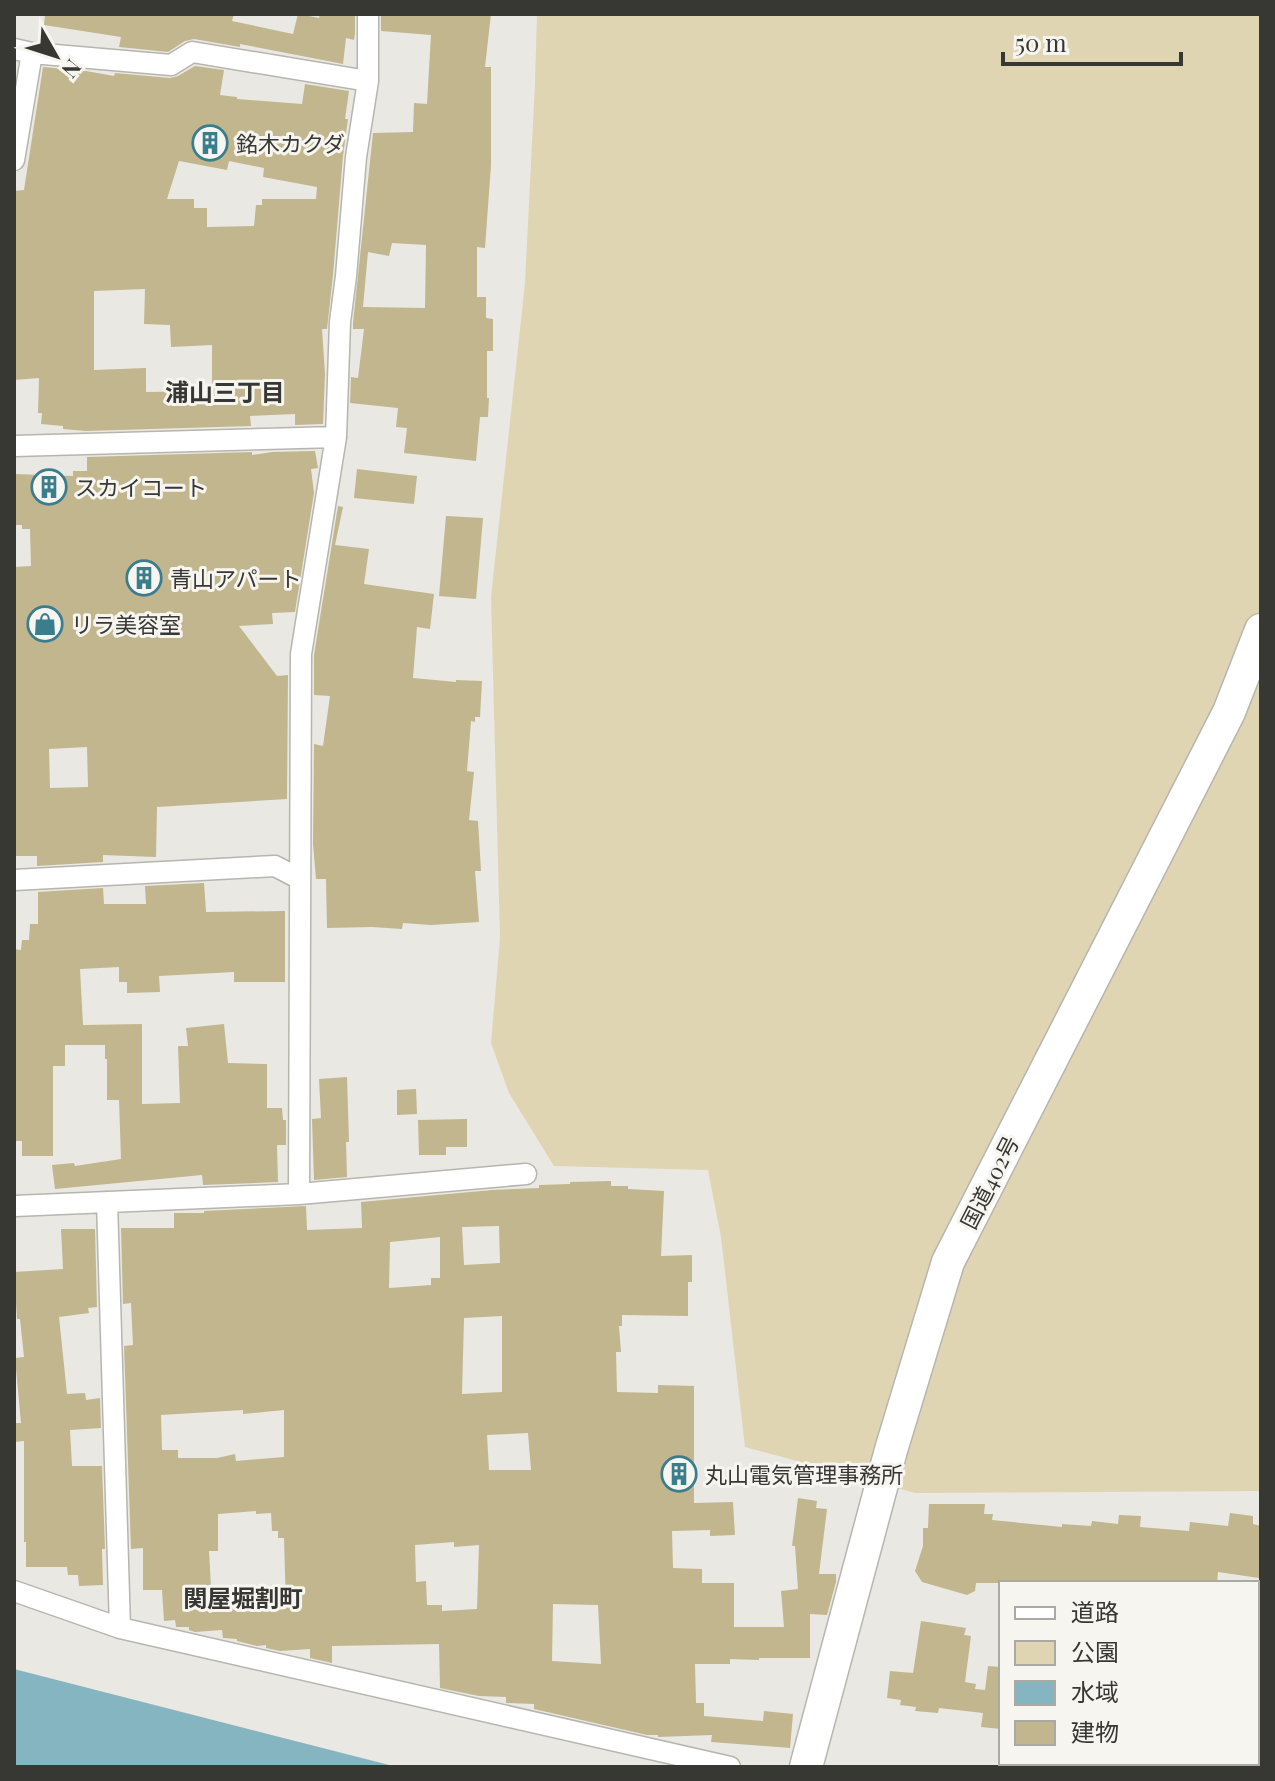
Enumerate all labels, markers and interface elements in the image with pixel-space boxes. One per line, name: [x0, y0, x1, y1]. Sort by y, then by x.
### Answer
north arrow: [16, 16, 96, 96]
scale bar: [1003, 16, 1181, 66]
text: 50 m: [1015, 26, 1067, 58]
text: N: [56, 54, 89, 85]
building icon: 銘木カクダ: [191, 124, 229, 162]
place label: 銘木カクダ: [236, 128, 345, 158]
district label: 浦山三丁目: [165, 375, 285, 407]
building icon: スカイコート: [30, 468, 68, 506]
place label: スカイコート: [75, 472, 207, 502]
building icon: 青山アパート: [125, 559, 163, 597]
place label: 青山アパート: [170, 563, 302, 593]
shop icon: リラ美容室: [26, 605, 64, 643]
place label: リラ美容室: [71, 609, 181, 639]
street label: 国道402号: [953, 1130, 1025, 1234]
building icon: 丸山電気管理事務所: [660, 1455, 698, 1493]
place label: 丸山電気管理事務所: [705, 1459, 903, 1489]
district label: 関屋堀割町: [183, 1581, 303, 1613]
legend: [999, 1581, 1259, 1765]
text: 道路: [1071, 1595, 1119, 1627]
text: 公園: [1071, 1635, 1119, 1667]
text: 水域: [1071, 1675, 1119, 1707]
text: 建物: [1071, 1715, 1119, 1747]

